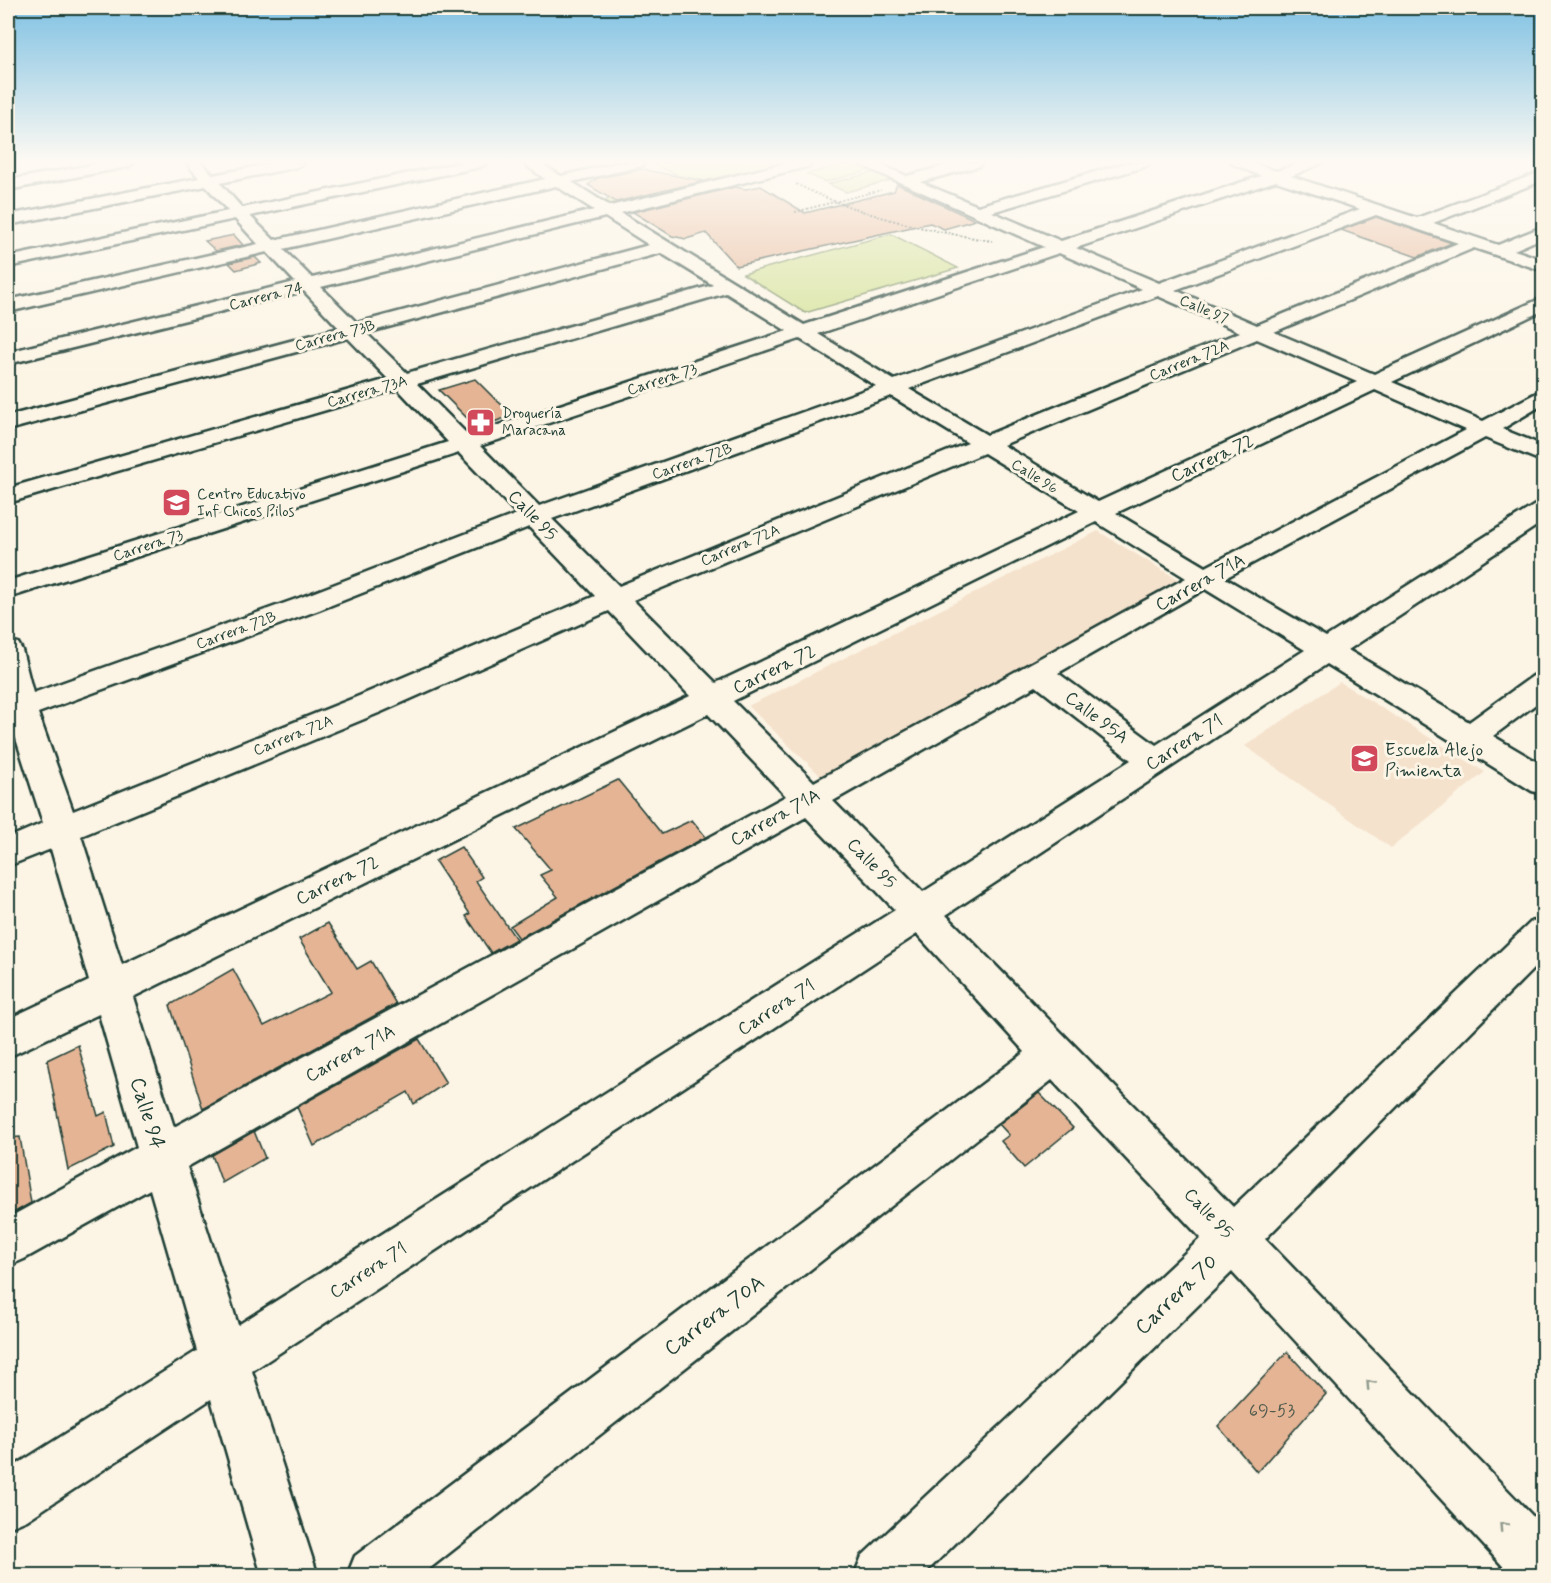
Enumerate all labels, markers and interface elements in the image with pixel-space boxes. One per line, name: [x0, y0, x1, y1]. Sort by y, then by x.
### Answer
street label: Carrera 74: [227, 278, 305, 316]
street label: Calle 97: [1176, 291, 1232, 329]
street label: Carrera 73B: [293, 316, 378, 356]
street label: Carrera 72A: [1147, 336, 1232, 386]
street label: Carrera 73: [625, 359, 700, 401]
street label: Carrera 73A: [325, 371, 410, 413]
place label: Droguería Maracana: [502, 404, 566, 441]
pharmacy icon: Droguería Maracana: [465, 406, 497, 438]
street label: Carrera 72: [1167, 429, 1258, 489]
street label: Carrera 72B: [649, 439, 735, 485]
street label: Calle 96: [1007, 455, 1062, 499]
place label: Centro Educativo Inf Chicos Pilos: [197, 485, 306, 522]
street label: Calle 95: [502, 485, 562, 546]
school or university icon: Centro Educativo Inf Chicos Pilos: [160, 487, 192, 519]
street label: Carrera 72A: [698, 520, 783, 572]
street label: Carrera 73: [111, 525, 186, 567]
street label: Carrera 71A: [1151, 548, 1250, 617]
street label: Carrera 72B: [194, 607, 279, 655]
street label: Carrera 72: [729, 640, 820, 700]
street label: Calle 95A: [1060, 686, 1133, 750]
street label: Carrera 71: [1141, 709, 1228, 777]
street label: Carrera 72A: [251, 711, 336, 761]
place label: Escuela Alejo Pimienta: [1385, 738, 1483, 783]
school or university icon: Escuela Alejo Pimienta: [1348, 743, 1380, 775]
street label: Carrera 71A: [726, 783, 825, 852]
street label: Calle 95: [841, 833, 901, 894]
street label: Carrera 72: [292, 851, 383, 911]
street label: Carrera 71: [733, 974, 820, 1042]
street label: Carrera 71A: [301, 1019, 400, 1088]
street label: Calle 94: [123, 1074, 171, 1153]
street label: Calle 95: [1178, 1183, 1238, 1244]
street label: Carrera 71: [325, 1237, 412, 1305]
street label: Carrera 70: [1129, 1248, 1224, 1341]
street label: Carrera 70A: [659, 1269, 770, 1363]
one-way arrow: [1366, 1380, 1377, 1391]
house number: 69-53: [1249, 1399, 1296, 1423]
one-way arrow: [1500, 1523, 1511, 1534]

